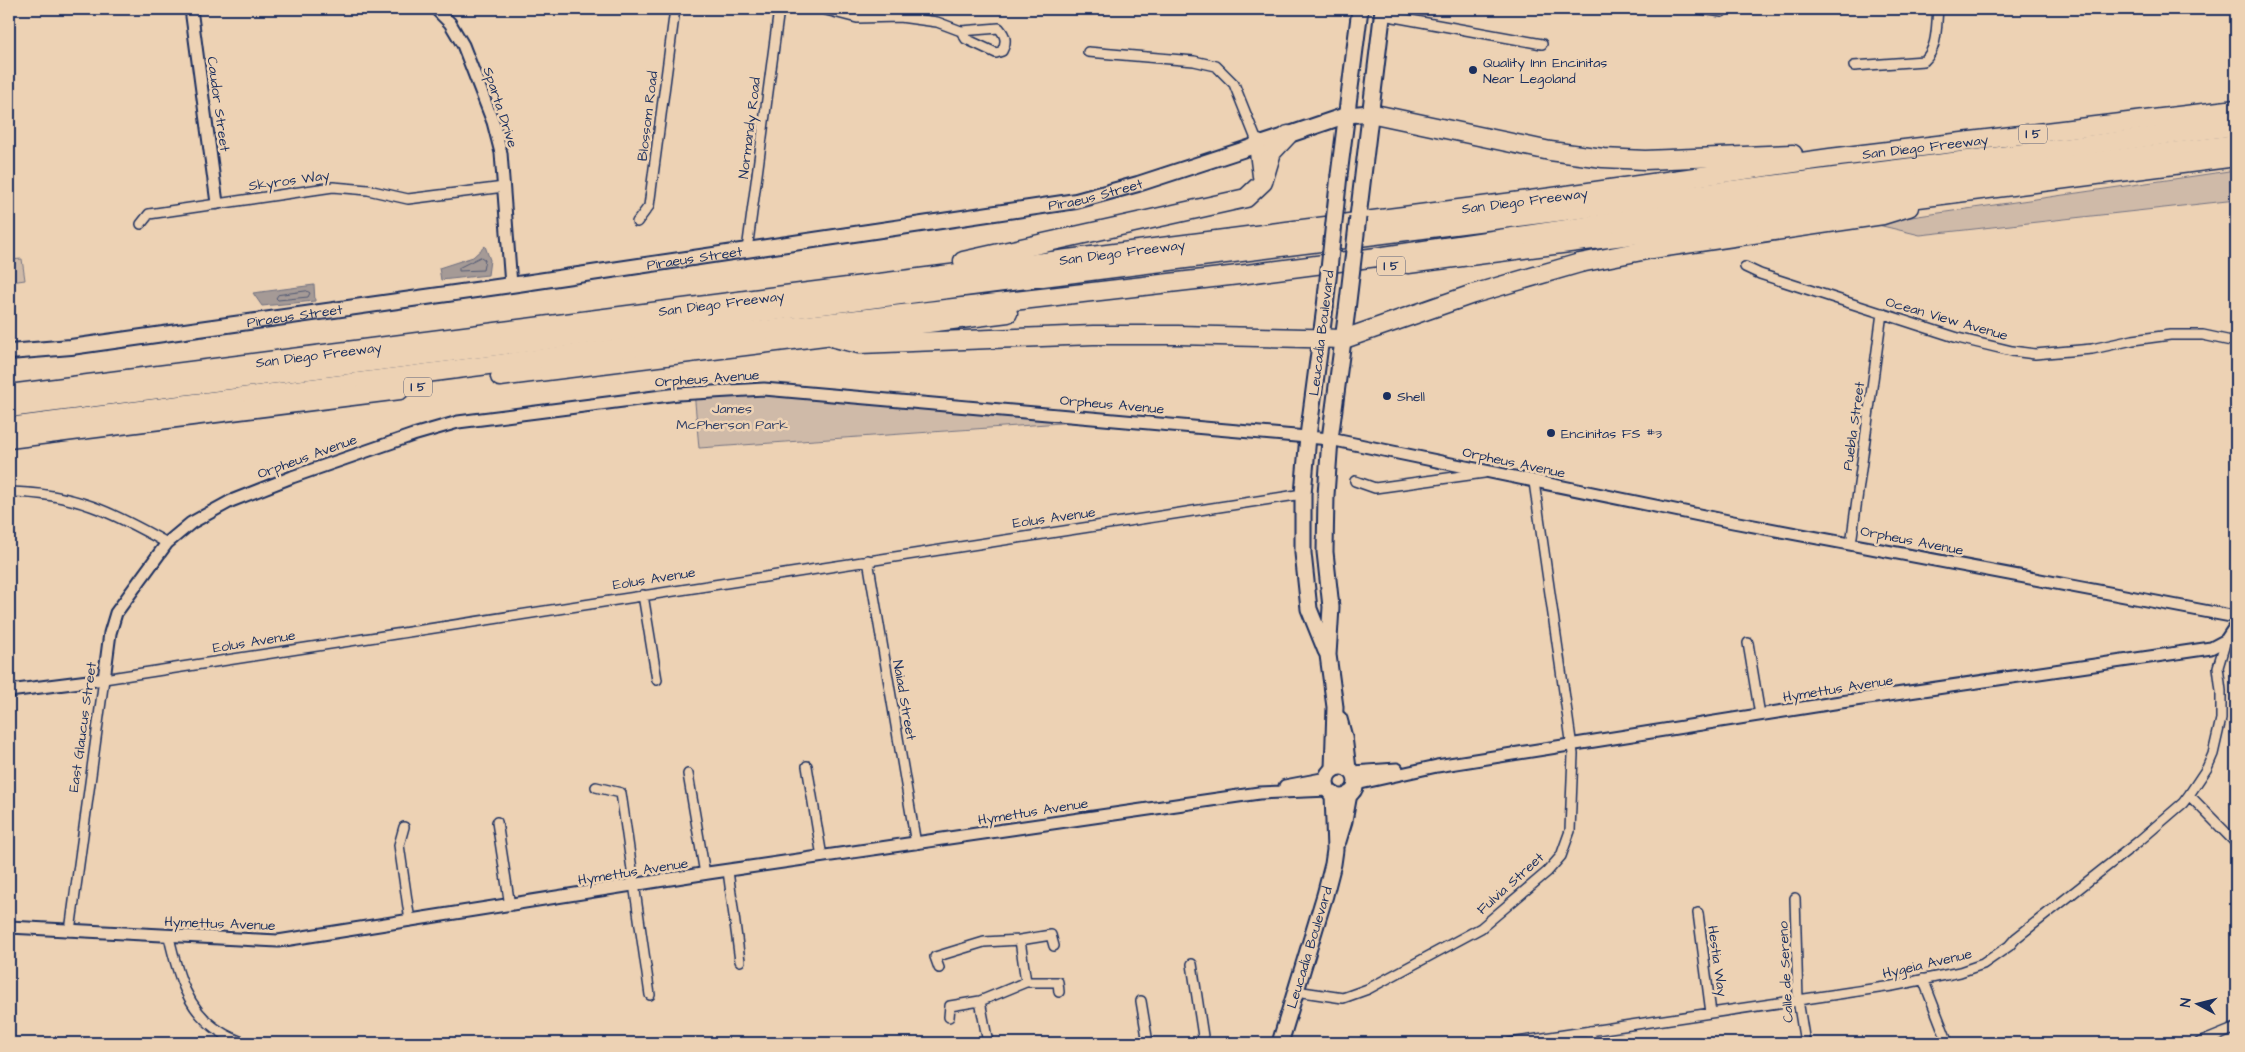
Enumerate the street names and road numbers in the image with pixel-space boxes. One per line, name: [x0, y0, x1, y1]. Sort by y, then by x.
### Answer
street label: Caudor Street: [201, 55, 235, 153]
street label: Sparta Drive: [478, 64, 523, 151]
street label: Blossom Road: [633, 70, 663, 162]
street label: Normandy Road: [734, 76, 766, 180]
road number: I 5: [2019, 125, 2047, 144]
street label: San Diego Freeway: [1861, 130, 1990, 165]
street label: Skyros Way: [247, 165, 331, 197]
street label: Piraeus Street: [1047, 174, 1146, 216]
street label: San Diego Freeway: [1461, 183, 1589, 220]
street label: San Diego Freeway: [1058, 235, 1187, 271]
street label: Piraeus Street: [645, 242, 744, 276]
road number: I 5: [1377, 256, 1405, 276]
street label: Leucadia Boulevard: [1304, 269, 1340, 397]
street label: San Diego Freeway: [657, 286, 786, 322]
street label: Ocean View Avenue: [1883, 292, 2011, 346]
street label: Piraeus Street: [246, 300, 344, 333]
street label: San Diego Freeway: [254, 338, 383, 373]
street label: Orpheus Avenue: [654, 365, 760, 393]
road number: I 5: [404, 378, 432, 397]
street label: Puebla Street: [1838, 380, 1870, 472]
street label: Orpheus Avenue: [1059, 390, 1165, 420]
street label: Orpheus Avenue: [255, 430, 360, 484]
street label: Orpheus Avenue: [1461, 442, 1567, 484]
street label: Eolus Avenue: [1011, 502, 1097, 534]
street label: Orpheus Avenue: [1859, 521, 1965, 561]
street label: Eolus Avenue: [611, 563, 697, 595]
street label: Eolus Avenue: [211, 626, 297, 658]
street label: Naiad Street: [887, 658, 921, 742]
street label: East Glaucus Street: [64, 660, 102, 794]
street label: Hymettus Avenue: [1782, 670, 1895, 708]
street label: Hymettus Avenue: [977, 793, 1090, 831]
street label: Fulvia Street: [1473, 848, 1549, 919]
street label: Hymettus Avenue: [577, 853, 690, 891]
street label: Leucadia Boulevard: [1282, 884, 1338, 1011]
street label: Hymettus Avenue: [164, 912, 276, 936]
street label: Calle de Sereno: [1773, 921, 1799, 1023]
street label: Hestia Way: [1702, 924, 1732, 998]
street label: Hygeia Avenue: [1880, 944, 1974, 984]

